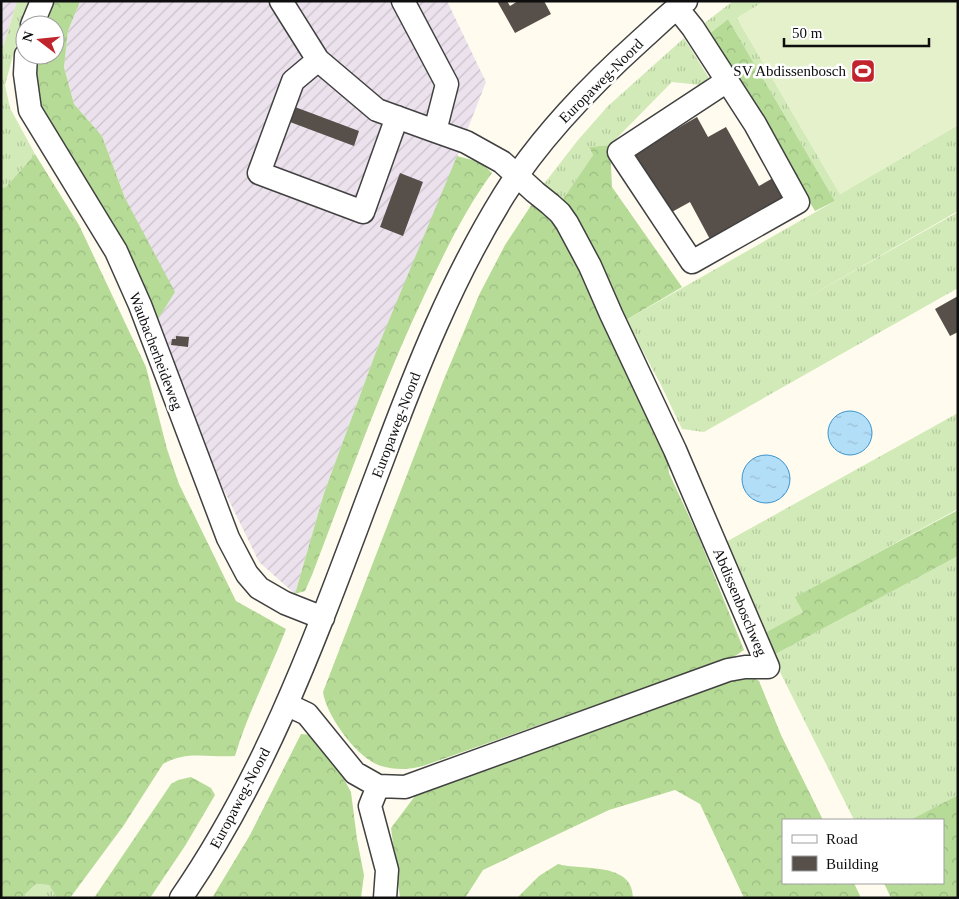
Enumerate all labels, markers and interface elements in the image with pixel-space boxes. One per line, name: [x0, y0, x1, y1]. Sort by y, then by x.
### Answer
north arrow: [15, 15, 65, 65]
scale bar: [784, 15, 929, 47]
text: 50 m: [792, 25, 823, 41]
text: N: [19, 30, 37, 43]
street label: Europaweg-Noord: [556, 36, 646, 126]
sports icon: SV Abdissenbosch: [850, 58, 876, 84]
place label: SV Abdissenbosch: [733, 63, 846, 79]
street label: Waubacherheideweg: [126, 290, 186, 412]
street label: Europaweg-Noord: [369, 370, 424, 480]
street label: Abdissenboschweg: [710, 546, 770, 659]
street label: Europaweg-Noord: [207, 745, 273, 851]
legend: [782, 819, 944, 884]
text: Road: [826, 831, 858, 847]
text: Building: [826, 856, 879, 872]

